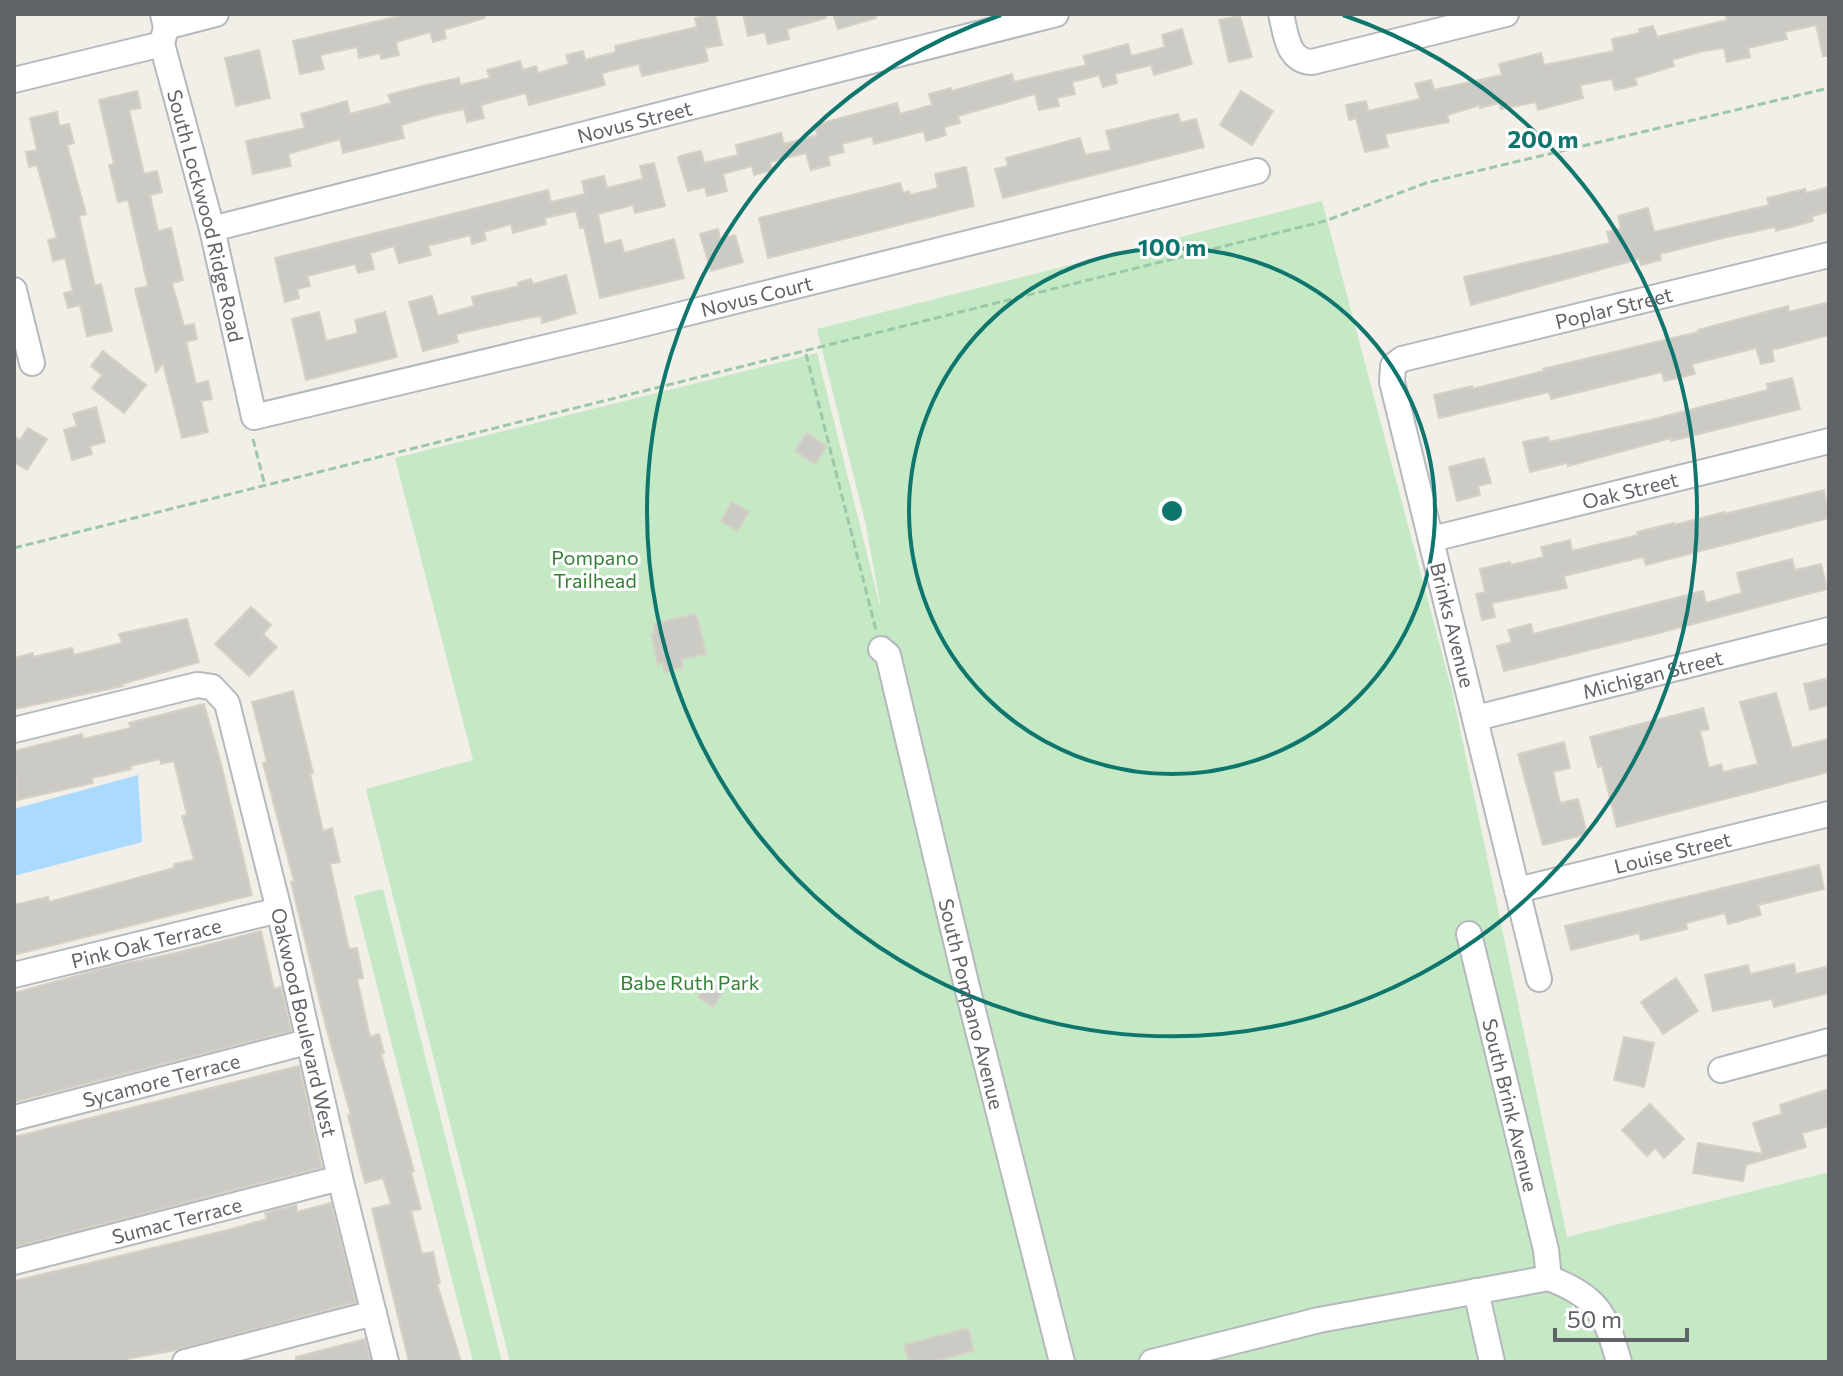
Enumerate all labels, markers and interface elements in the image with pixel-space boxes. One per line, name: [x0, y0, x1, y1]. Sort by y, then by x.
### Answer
street label: South Lockwood Ridge Road: [163, 87, 249, 344]
street label: Novus Street: [575, 95, 694, 148]
text: 200 m: [1508, 124, 1578, 153]
text: 100 m: [1138, 232, 1206, 261]
street label: Novus Court: [698, 270, 815, 321]
street label: Poplar Street: [1552, 282, 1675, 333]
street label: Oak Street: [1580, 467, 1681, 514]
centre of rings: [1158, 497, 1186, 525]
park label: Pompano Trailhead: [551, 545, 639, 592]
street label: Brinks Avenue: [1426, 560, 1480, 690]
street label: Michigan Street: [1580, 645, 1725, 703]
street label: Louise Street: [1611, 826, 1733, 878]
street label: South Pompano Avenue: [934, 896, 1009, 1112]
street label: Oakwood Boulevard West: [267, 905, 342, 1139]
street label: Pink Oak Terrace: [68, 913, 224, 973]
park label: Babe Ruth Park: [620, 970, 760, 994]
street label: South Brink Avenue: [1478, 1016, 1543, 1194]
street label: Sycamore Terrace: [80, 1048, 242, 1112]
street label: Sumac Terrace: [109, 1192, 244, 1248]
scale bar: [1555, 1292, 1687, 1342]
text: 50 m: [1567, 1304, 1622, 1333]

